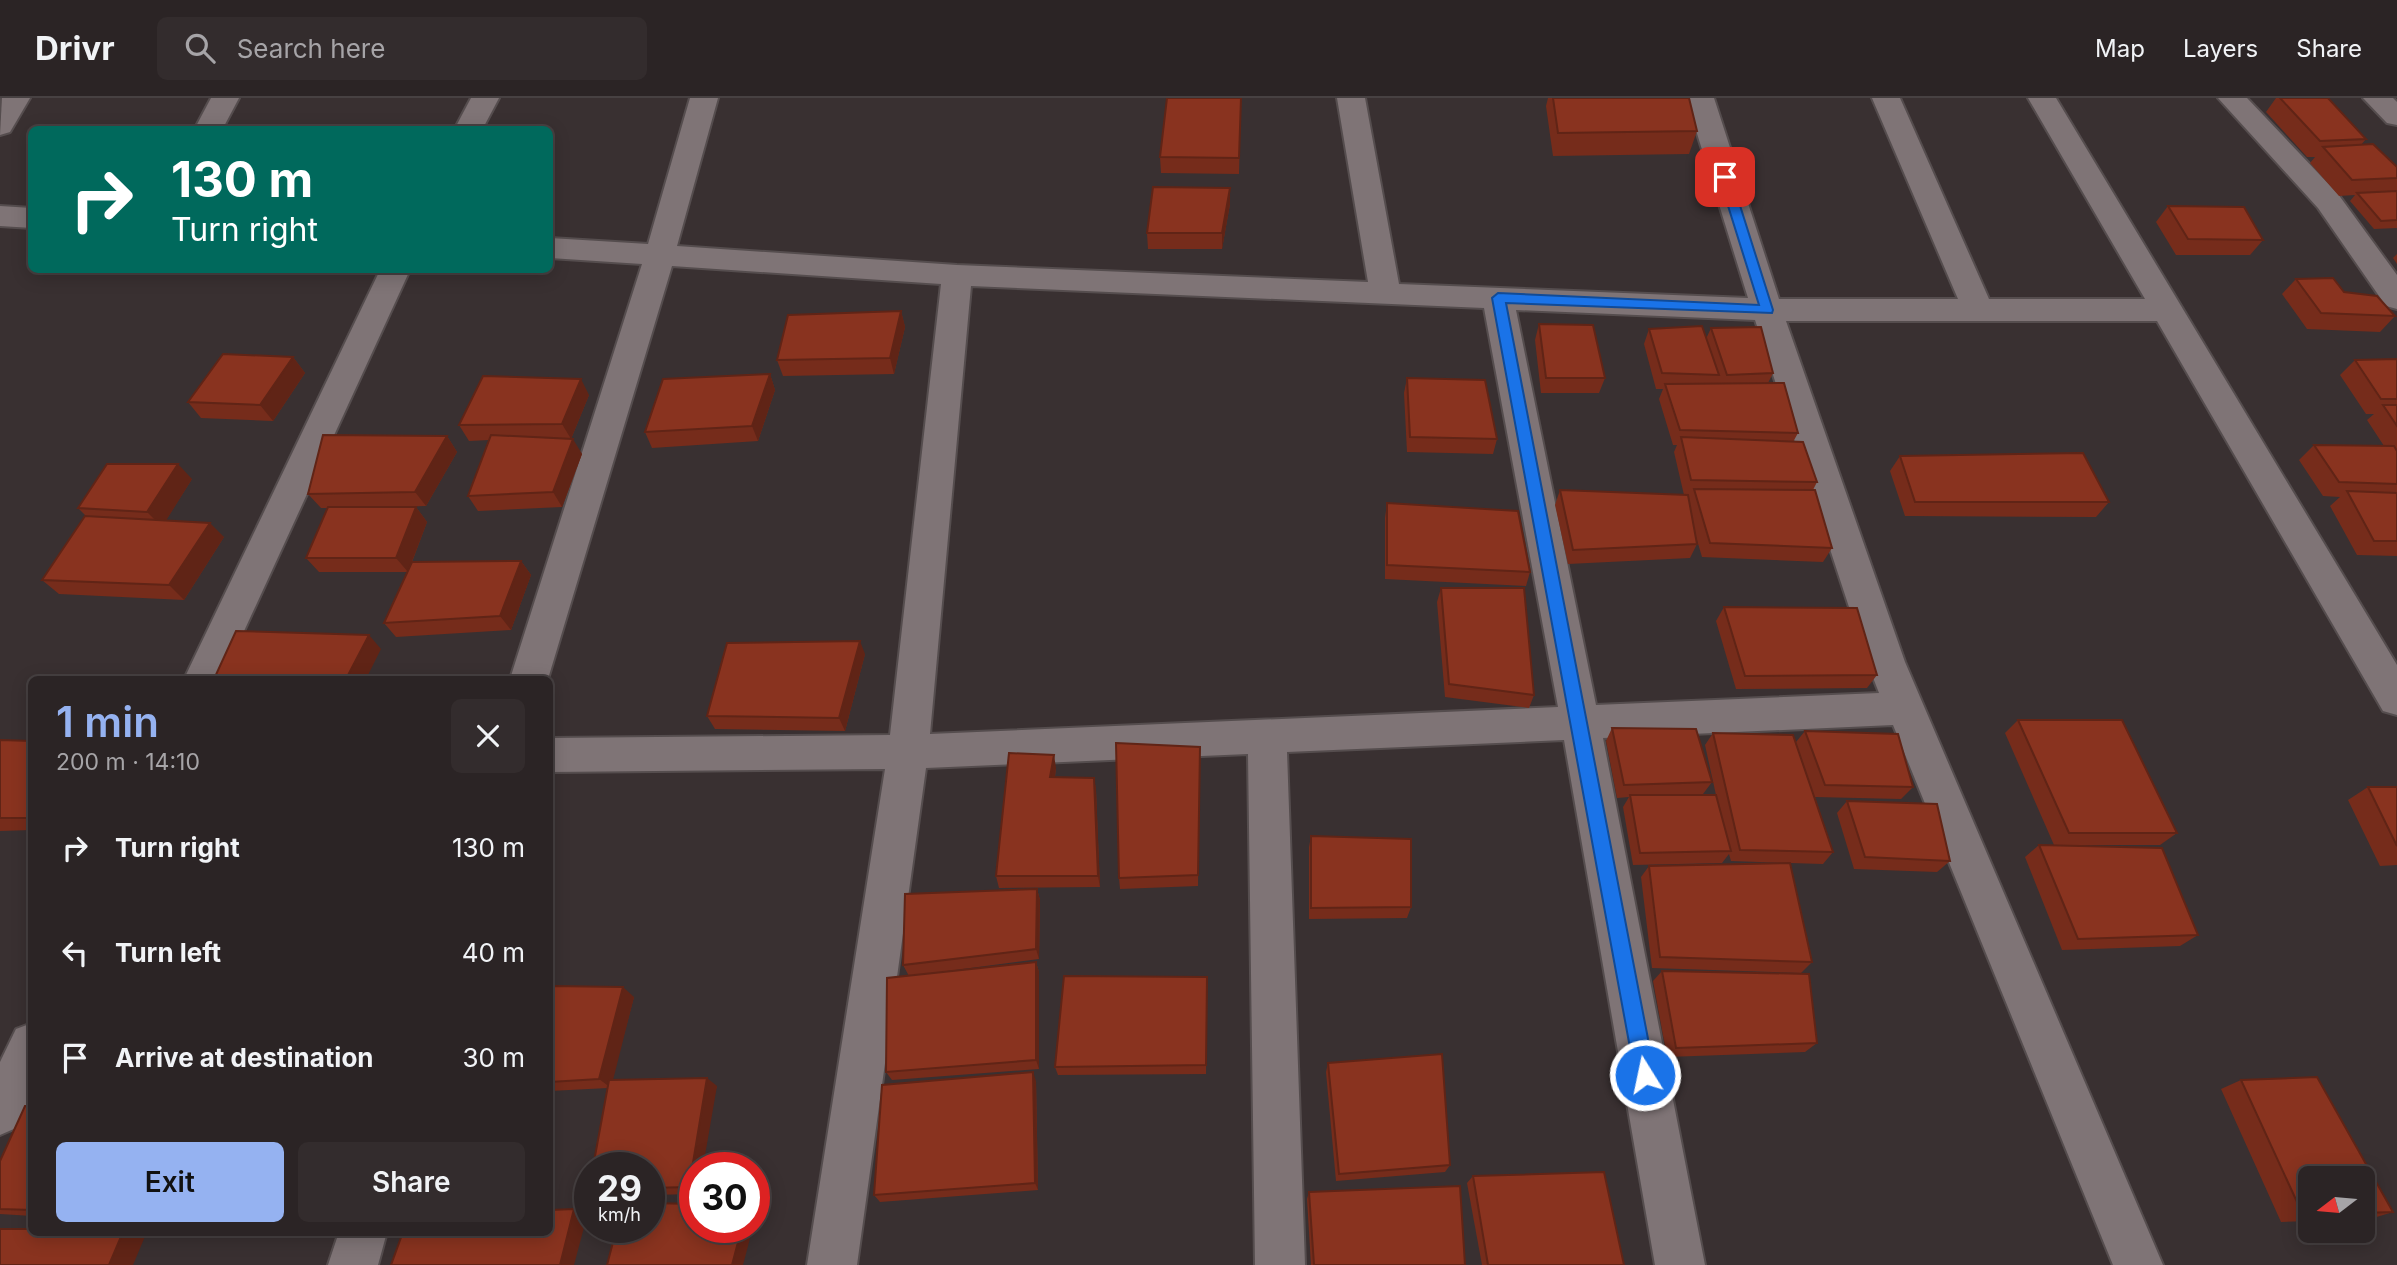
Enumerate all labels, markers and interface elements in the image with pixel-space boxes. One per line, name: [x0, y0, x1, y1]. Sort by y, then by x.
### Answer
search box: [157, 17, 647, 80]
text: Drivr: [35, 28, 115, 68]
icon: search: [181, 29, 219, 67]
text: Search here: [237, 33, 385, 64]
text: Map: [2095, 34, 2145, 63]
text: Layers: [2183, 34, 2258, 63]
text: Share: [2296, 34, 2362, 63]
pin: [1695, 147, 1755, 207]
text: 130 m: [171, 150, 313, 209]
icon: right: [56, 154, 147, 245]
icon: arrive: [1706, 158, 1744, 196]
text: Turn right: [171, 210, 318, 249]
text: 1 min: [56, 696, 159, 747]
button: close: [451, 699, 525, 773]
text: 200 m · 14:10: [56, 748, 200, 776]
icon: right: [56, 829, 94, 867]
text: Turn right: [115, 832, 240, 863]
text: 130 m: [452, 832, 525, 863]
icon: left: [56, 934, 94, 972]
text: Turn left: [115, 937, 221, 968]
text: 40 m: [462, 937, 525, 968]
position arrow: [1608, 1038, 1682, 1112]
icon: arrive: [56, 1039, 94, 1077]
text: Arrive at destination: [115, 1042, 374, 1073]
text: 30 m: [462, 1042, 525, 1073]
button: Exit: [56, 1142, 284, 1222]
button: Share: [298, 1142, 525, 1222]
speed limit sign: 30: [679, 1152, 770, 1243]
north arrow: [2298, 1166, 2375, 1242]
map controls: [2298, 1166, 2375, 1243]
text: 29: [597, 1167, 642, 1209]
text: km/h: [598, 1204, 641, 1225]

